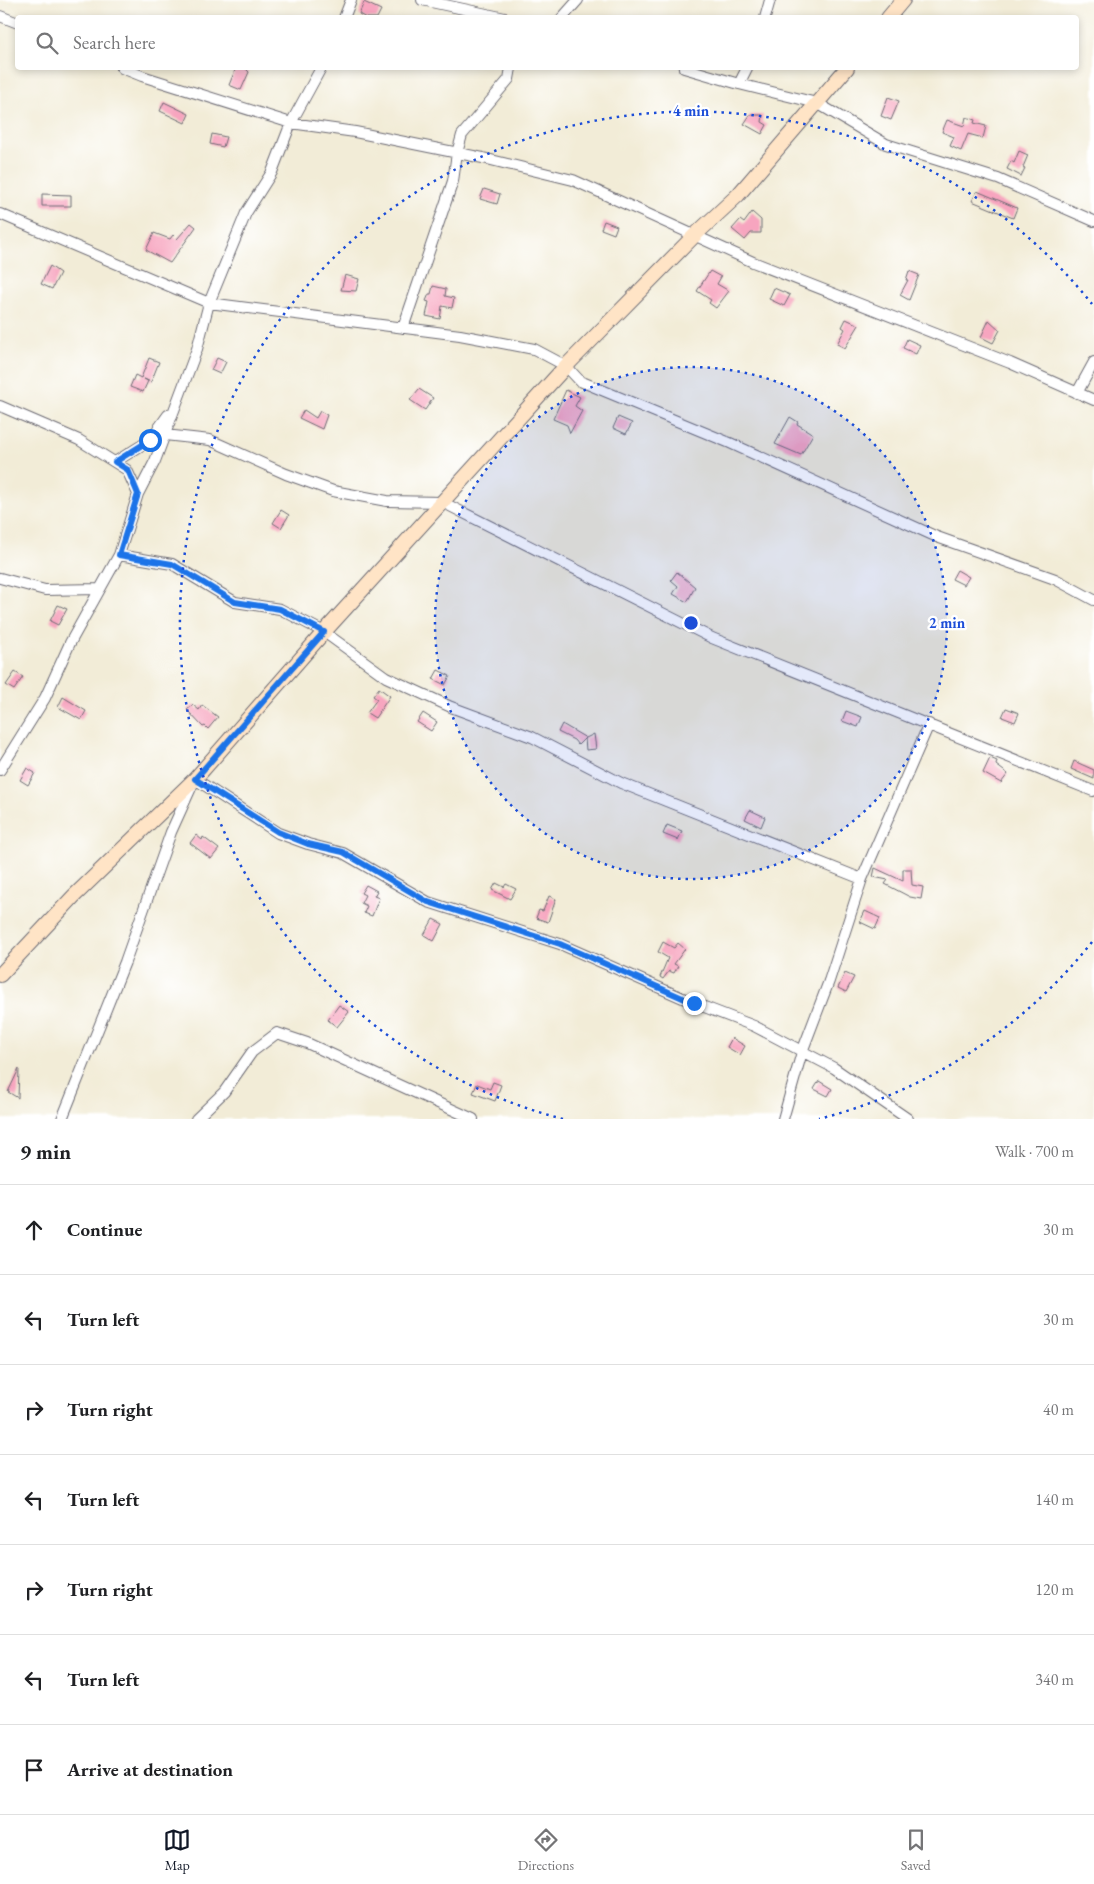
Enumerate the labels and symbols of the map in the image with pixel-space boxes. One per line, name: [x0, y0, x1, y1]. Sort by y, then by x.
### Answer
text: 4 min: [673, 101, 710, 120]
route start: [139, 429, 162, 452]
text: 2 min: [929, 613, 966, 632]
centre of rings: [682, 614, 700, 632]
route end: [683, 992, 706, 1015]

